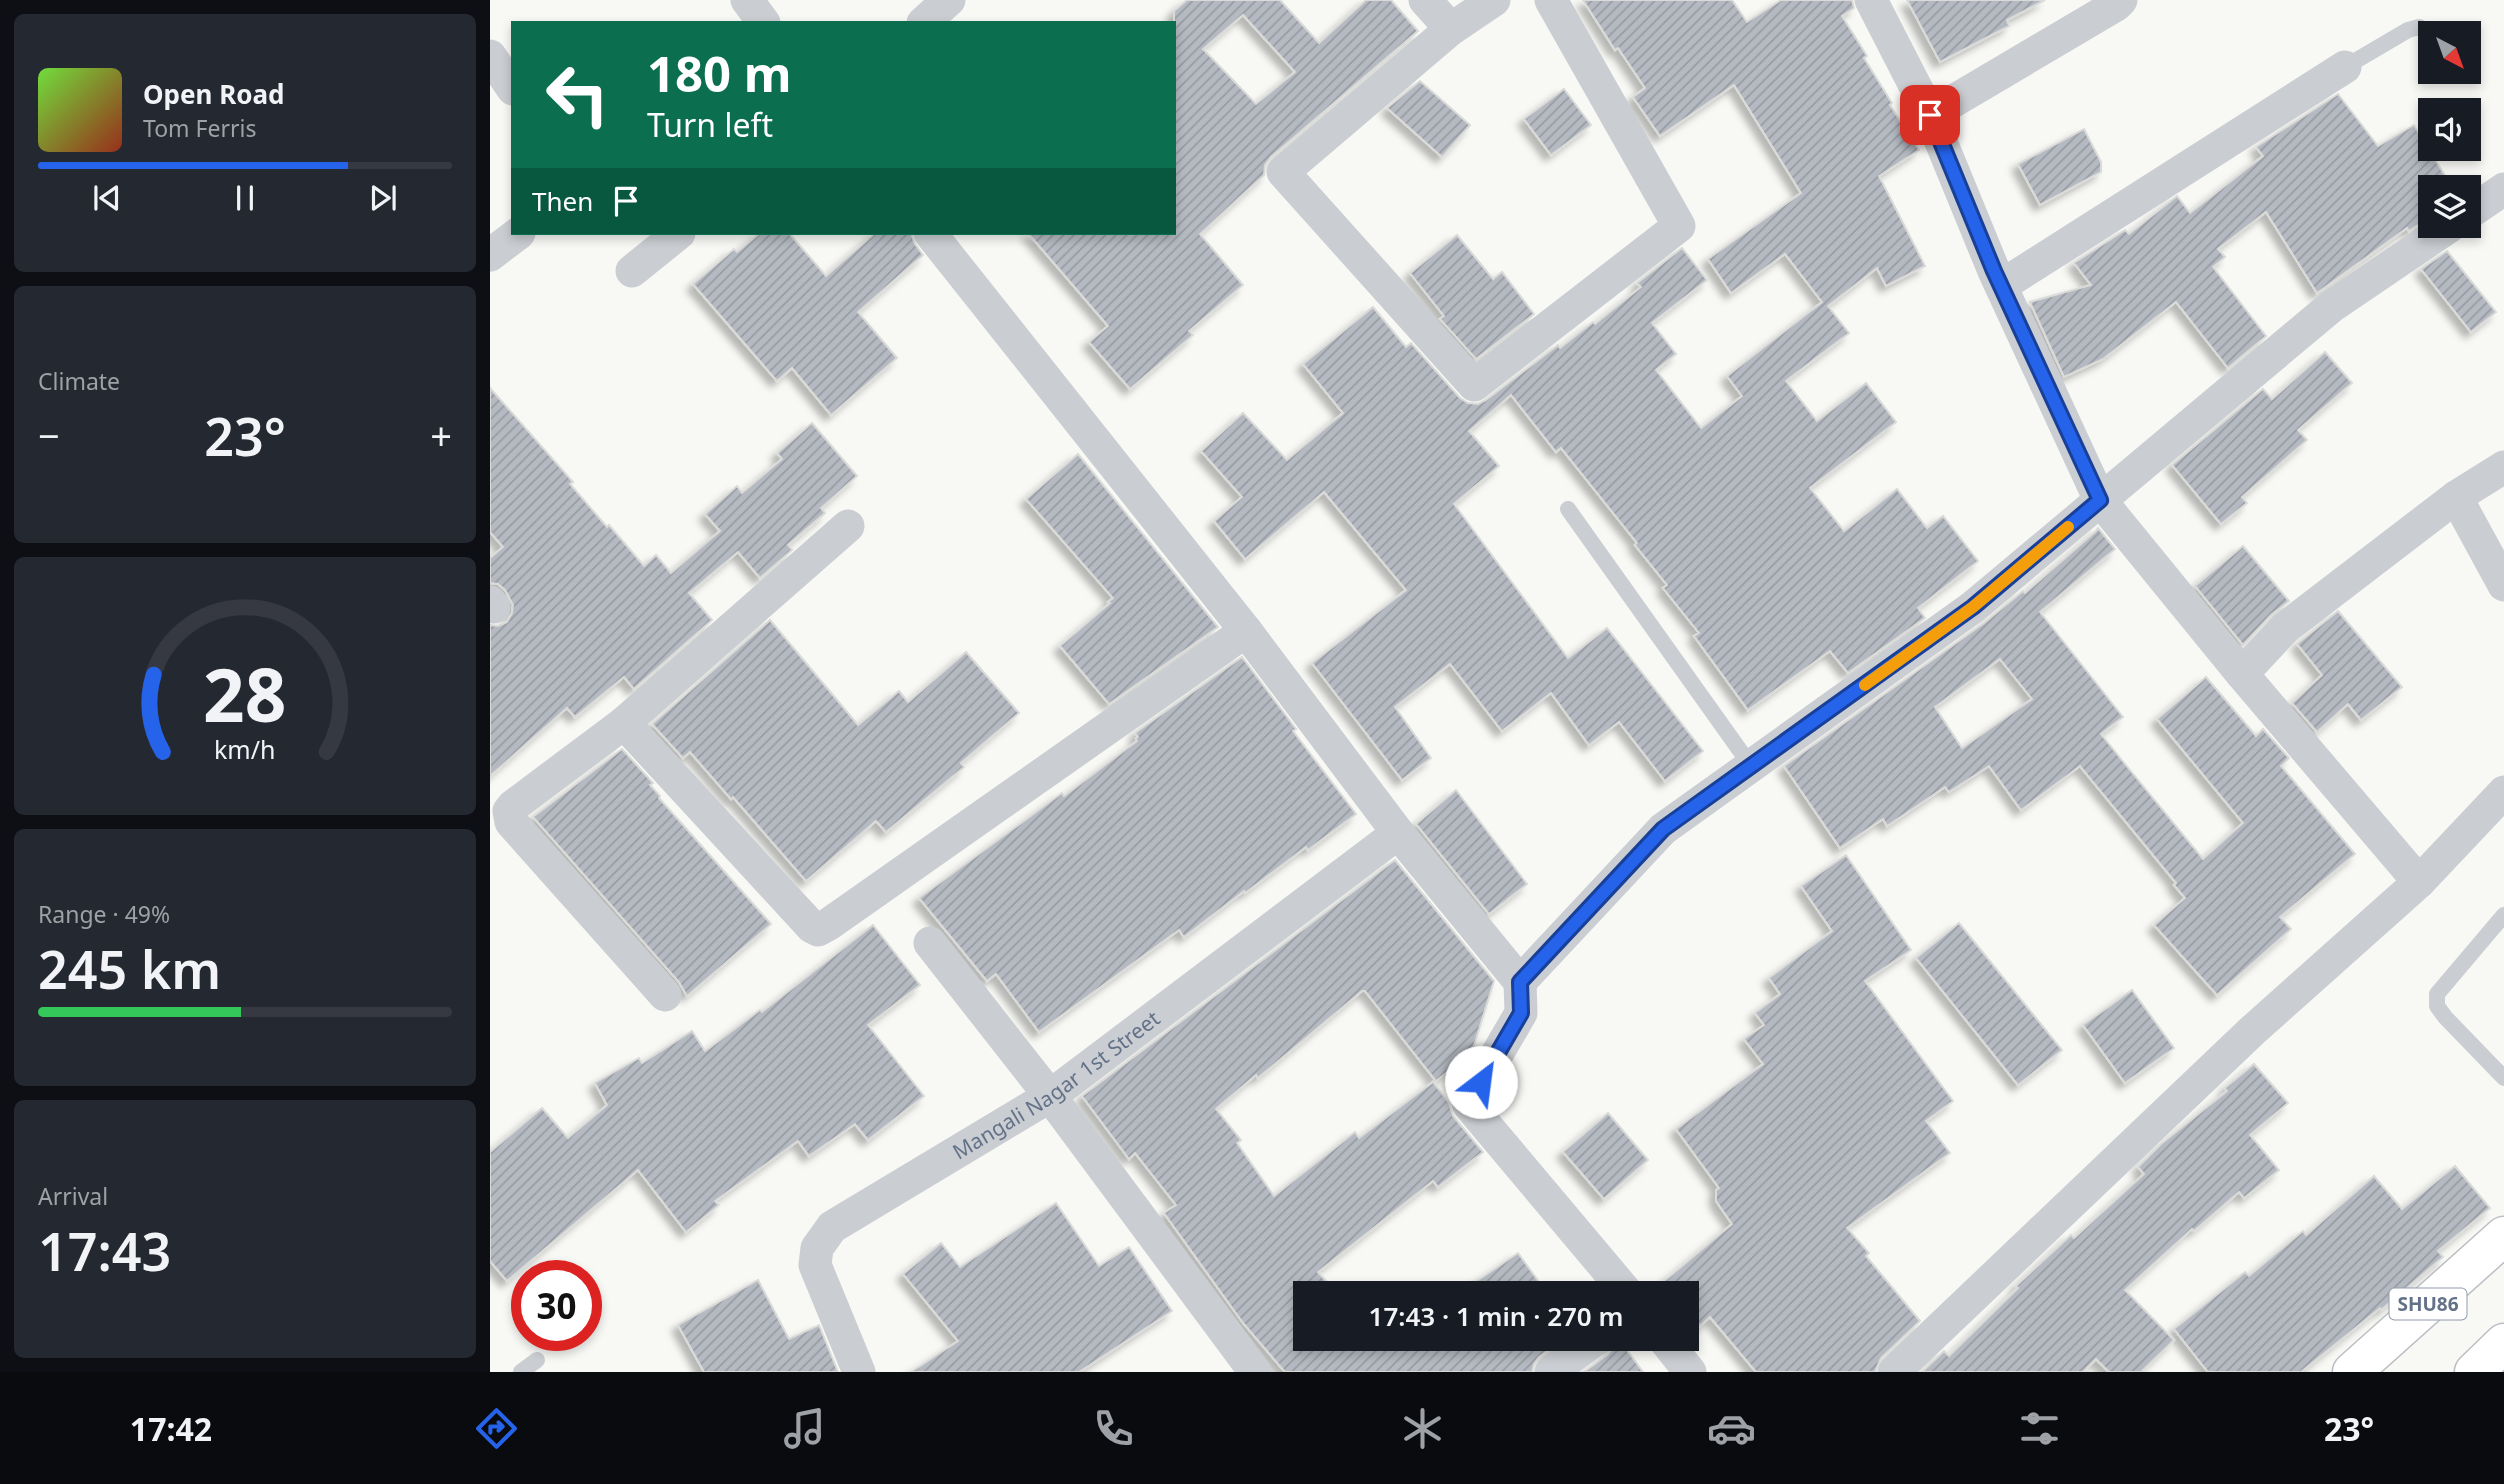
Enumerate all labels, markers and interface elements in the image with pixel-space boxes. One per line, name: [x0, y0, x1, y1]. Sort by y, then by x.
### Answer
north arrow: [2418, 21, 2482, 84]
map controls: [2418, 21, 2481, 238]
text: 180 m: [647, 40, 792, 106]
icon: left: [532, 49, 623, 140]
text: Open Road: [143, 76, 285, 112]
pin: [1900, 85, 1960, 145]
icon: arrive: [1911, 96, 1949, 134]
button: sound: [2418, 98, 2481, 161]
text: Turn left: [647, 103, 773, 146]
text: Tom Ferris: [143, 112, 256, 144]
button: layers: [2418, 175, 2481, 238]
icon: previous: [88, 179, 126, 217]
icon: pause: [226, 179, 264, 217]
icon: next: [364, 179, 402, 217]
icon: arrive: [607, 182, 645, 220]
text: Then: [532, 183, 593, 219]
text: Climate: [38, 365, 120, 397]
text: 23°: [204, 400, 286, 471]
text: −: [38, 409, 60, 461]
text: +: [430, 409, 452, 461]
text: 28: [203, 644, 287, 743]
text: km/h: [214, 732, 276, 766]
text: Range · 49%: [38, 898, 170, 930]
text: 245 km: [38, 933, 221, 1004]
street label: Mangali Nagar 1st Street: [947, 1004, 1165, 1165]
position arrow: [1444, 1045, 1518, 1119]
text: Arrival: [38, 1180, 108, 1212]
text: 17:43: [38, 1215, 171, 1286]
speed limit sign: 30: [511, 1260, 602, 1351]
road number: SHU86: [2389, 1288, 2466, 1320]
text: 17:43 · 1 min · 270 m: [1369, 1298, 1623, 1334]
icon: directions: [472, 1404, 521, 1453]
icon: music: [780, 1404, 829, 1453]
icon: phone: [1089, 1404, 1138, 1453]
icon: climate: [1398, 1404, 1447, 1453]
icon: car: [1707, 1404, 1756, 1453]
icon: filters: [2015, 1404, 2064, 1453]
text: 17:42: [130, 1407, 212, 1450]
text: 23°: [2324, 1407, 2374, 1450]

